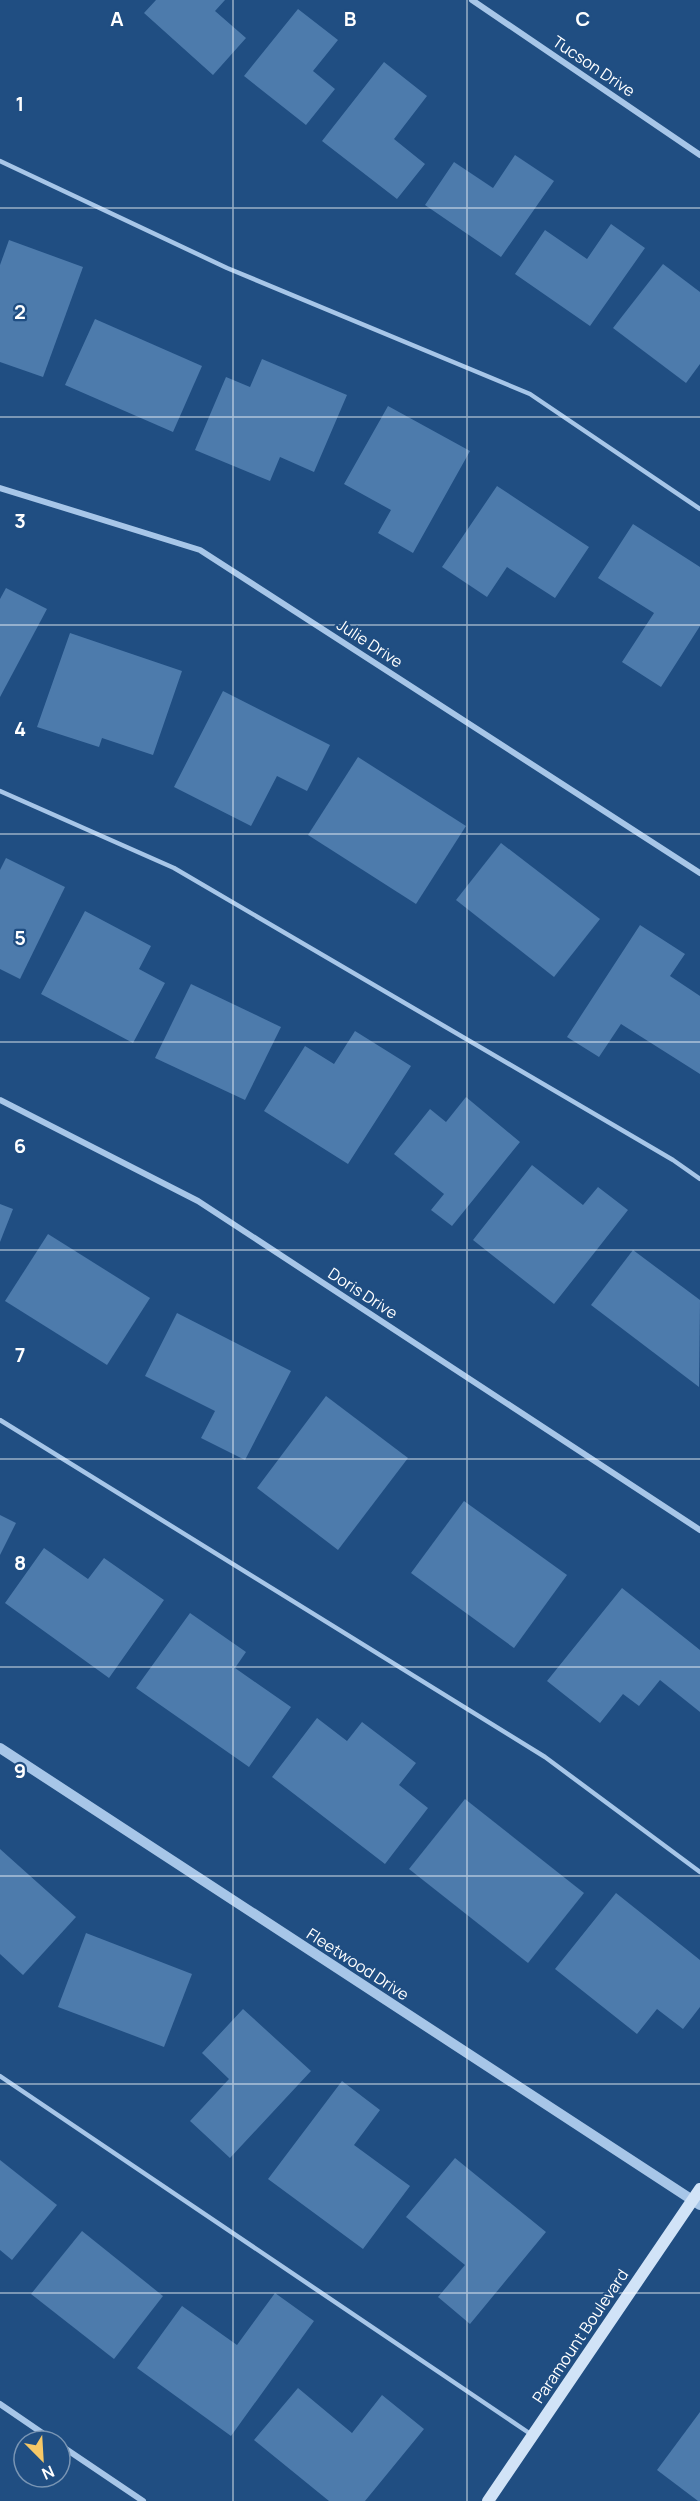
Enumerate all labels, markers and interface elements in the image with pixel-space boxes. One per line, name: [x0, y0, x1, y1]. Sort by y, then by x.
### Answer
text: A: [110, 5, 124, 32]
text: B: [344, 5, 357, 32]
text: C: [576, 5, 590, 32]
street label: Tucson Drive: [548, 30, 640, 102]
text: 1: [16, 90, 24, 117]
text: 2: [14, 298, 26, 325]
text: 3: [14, 507, 26, 534]
street label: Julie Drive: [333, 614, 407, 672]
text: 4: [14, 715, 26, 742]
text: 5: [14, 924, 26, 951]
text: 6: [14, 1132, 26, 1159]
street label: Doris Drive: [324, 1262, 402, 1324]
text: 7: [15, 1341, 25, 1368]
text: 8: [14, 1549, 26, 1576]
text: 9: [14, 1757, 26, 1784]
street label: Fleetwood Drive: [303, 1923, 413, 2005]
street label: Paramount Boulevard: [527, 2265, 633, 2407]
north arrow: [12, 2429, 72, 2489]
text: N: [38, 2460, 58, 2485]

